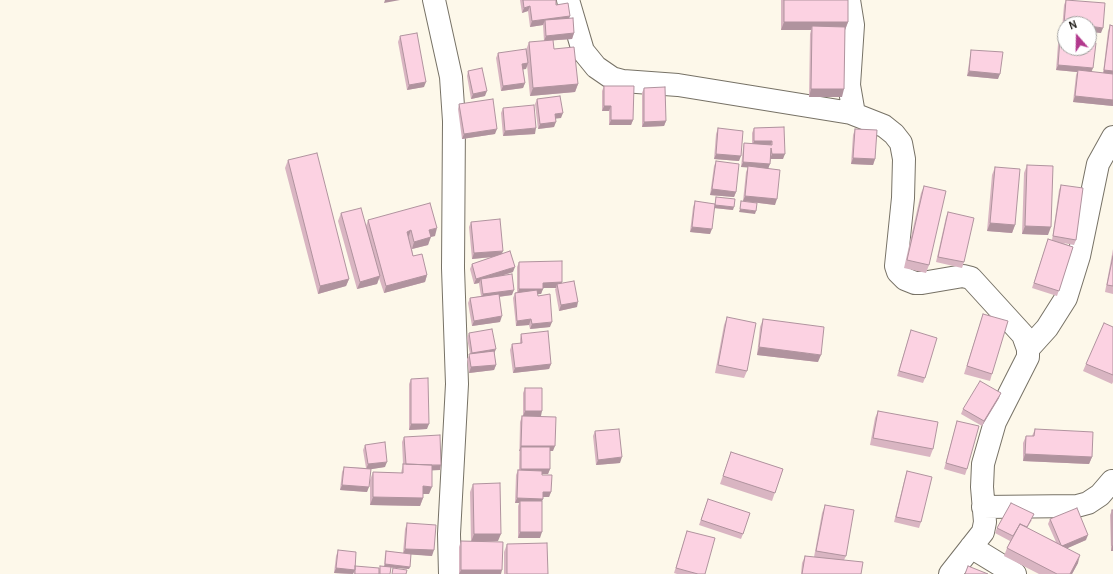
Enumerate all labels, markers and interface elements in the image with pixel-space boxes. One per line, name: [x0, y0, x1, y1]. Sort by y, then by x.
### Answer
north arrow: [1057, 16, 1097, 56]
text: N: [1067, 18, 1079, 33]

